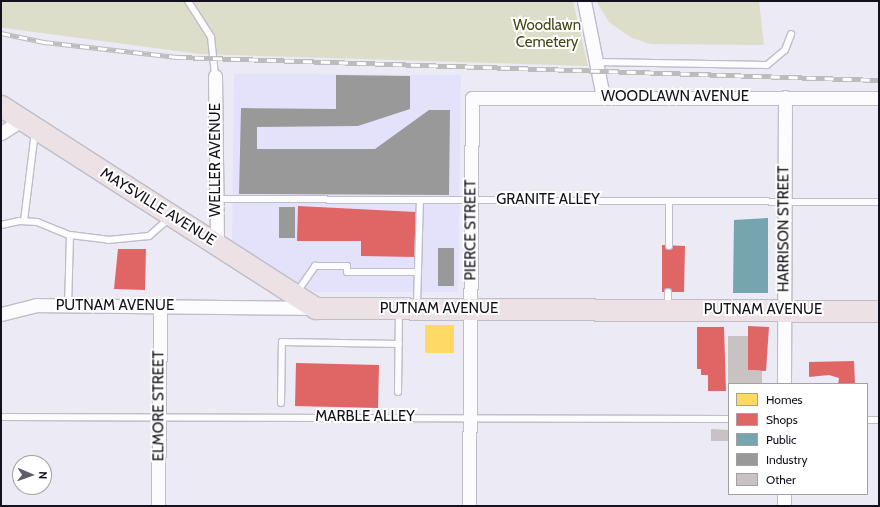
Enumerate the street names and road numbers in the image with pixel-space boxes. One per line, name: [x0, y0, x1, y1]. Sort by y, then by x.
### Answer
street label: WOODLAWN AVENUE: [601, 88, 749, 106]
street label: WELLER AVENUE: [207, 103, 225, 217]
street label: MAYSVILLE AVENUE: [97, 164, 219, 250]
street label: HARRISON STREET: [775, 166, 793, 292]
street label: PIERCE STREET: [462, 179, 480, 281]
street label: GRANITE ALLEY: [496, 191, 600, 209]
street label: PUTNAM AVENUE: [56, 297, 174, 315]
street label: PUTNAM AVENUE: [380, 300, 498, 318]
street label: PUTNAM AVENUE: [704, 301, 822, 319]
street label: ELMORE STREET: [150, 351, 168, 461]
street label: MARBLE ALLEY: [315, 408, 415, 426]

